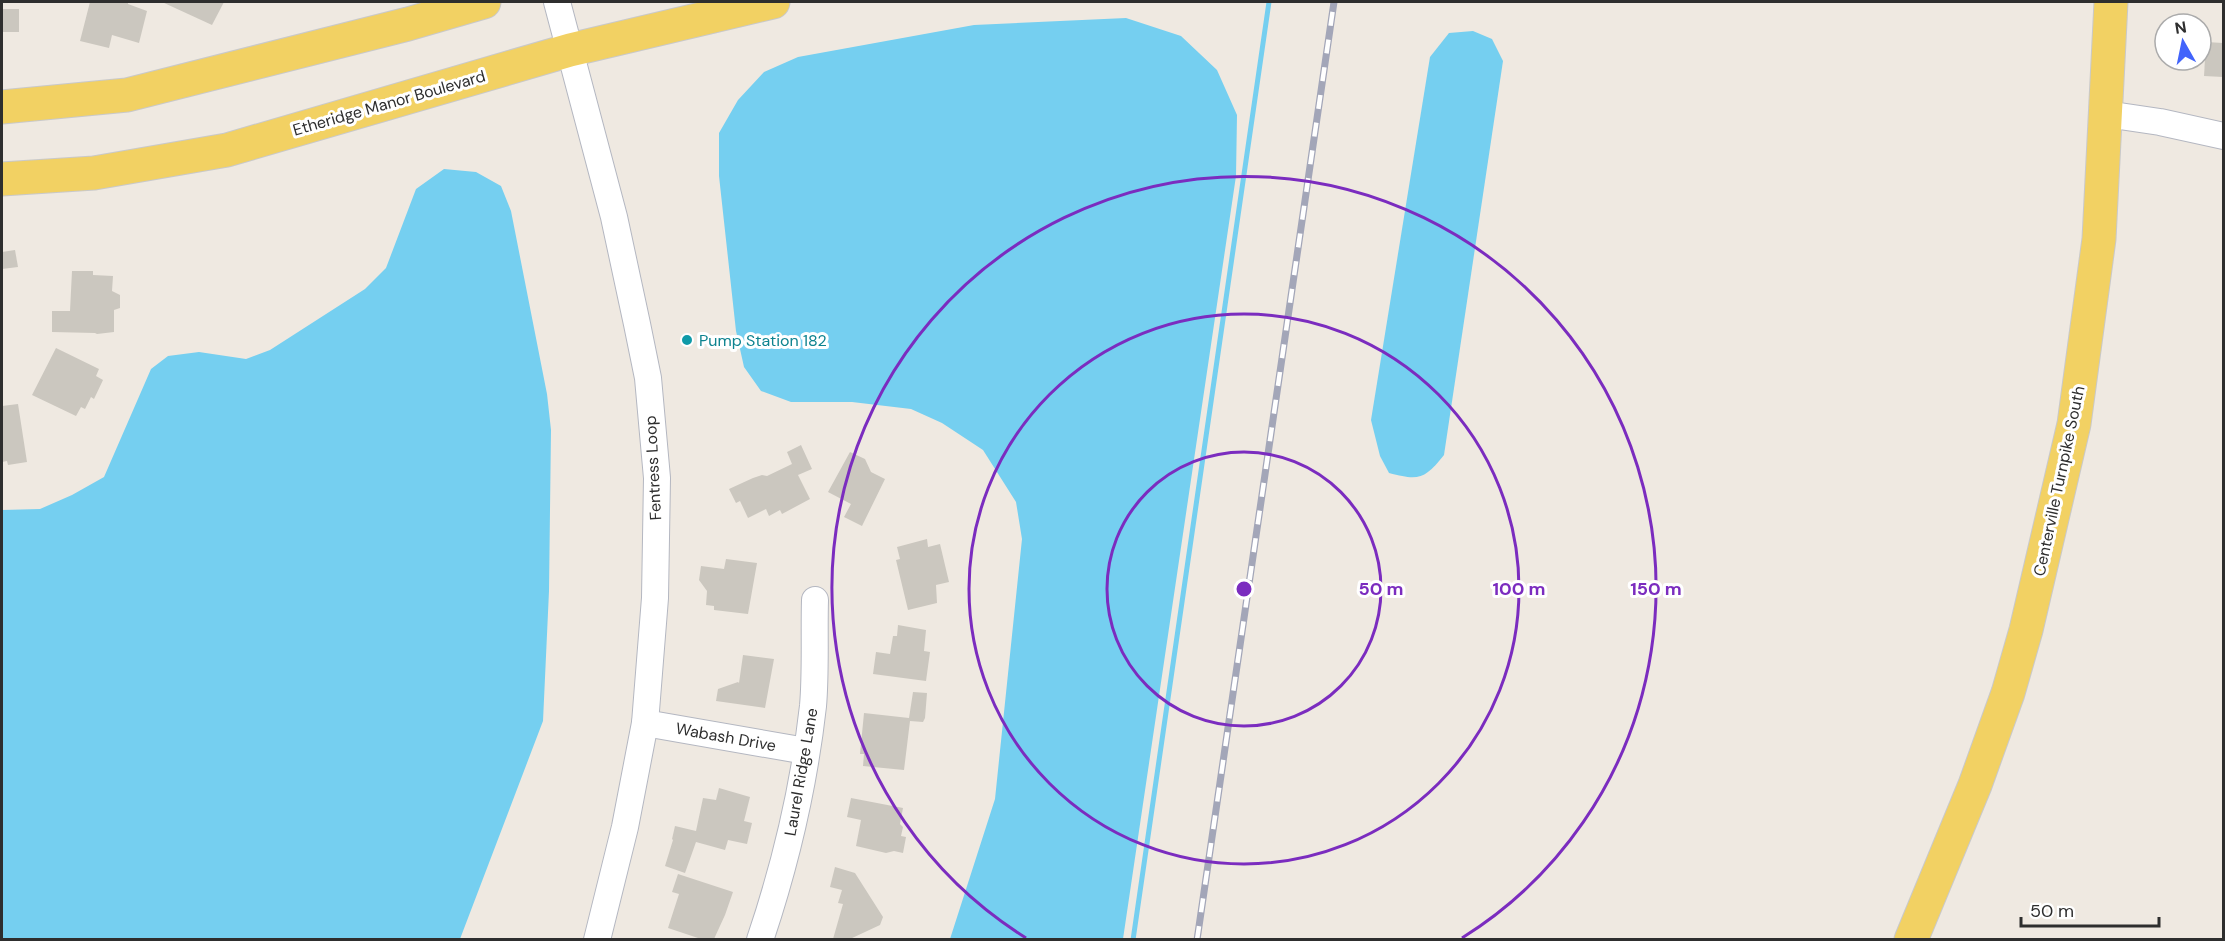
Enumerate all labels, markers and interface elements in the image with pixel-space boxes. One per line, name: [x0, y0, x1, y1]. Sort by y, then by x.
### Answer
north arrow: [2153, 12, 2213, 72]
text: N: [2173, 16, 2188, 39]
street label: Etheridge Manor Boulevard: [290, 65, 488, 141]
place label: Pump Station 182: [699, 330, 827, 351]
marker: Pump Station 182: [680, 333, 694, 347]
street label: Centerville Turnpike South: [2029, 384, 2089, 578]
street label: Fentress Loop: [640, 415, 666, 521]
text: 50 m: [1358, 577, 1404, 601]
text: 100 m: [1492, 577, 1546, 601]
text: 150 m: [1630, 577, 1682, 601]
centre of rings: [1234, 579, 1254, 599]
street label: Laurel Ridge Lane: [779, 706, 823, 838]
street label: Wabash Drive: [674, 718, 778, 756]
scale bar: [2021, 890, 2159, 928]
text: 50 m: [2030, 899, 2074, 923]

